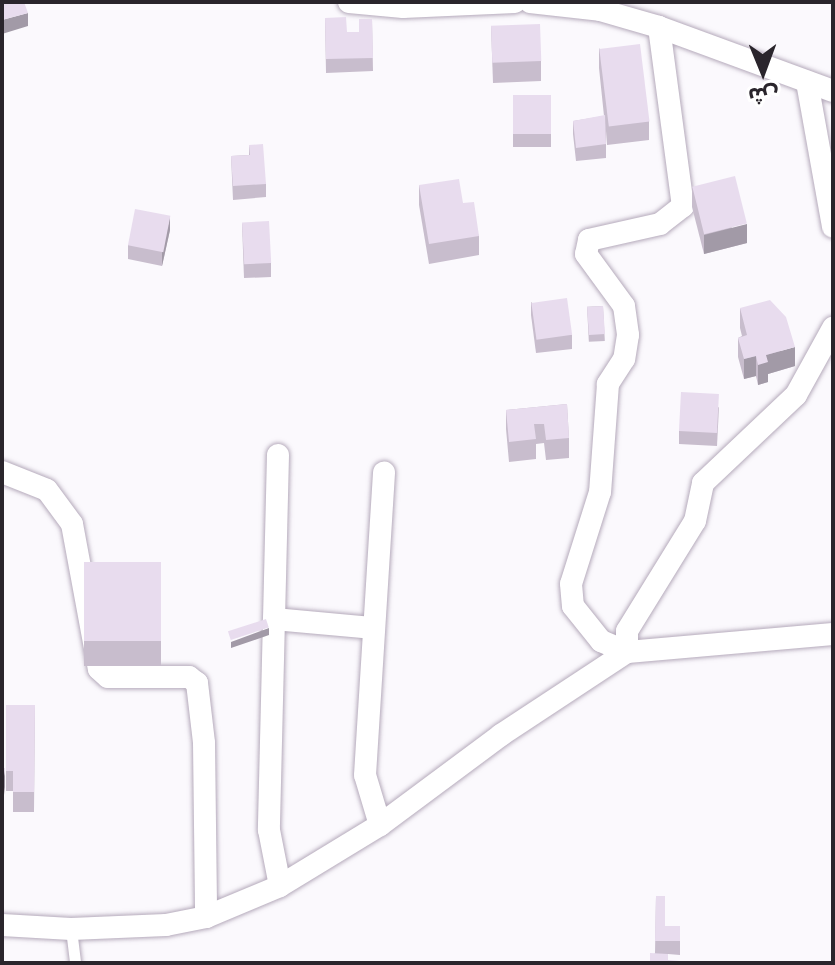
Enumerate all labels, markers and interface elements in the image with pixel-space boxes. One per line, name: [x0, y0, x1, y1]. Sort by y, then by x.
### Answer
north arrow: [723, 32, 803, 112]
text: ش: [748, 82, 779, 111]

